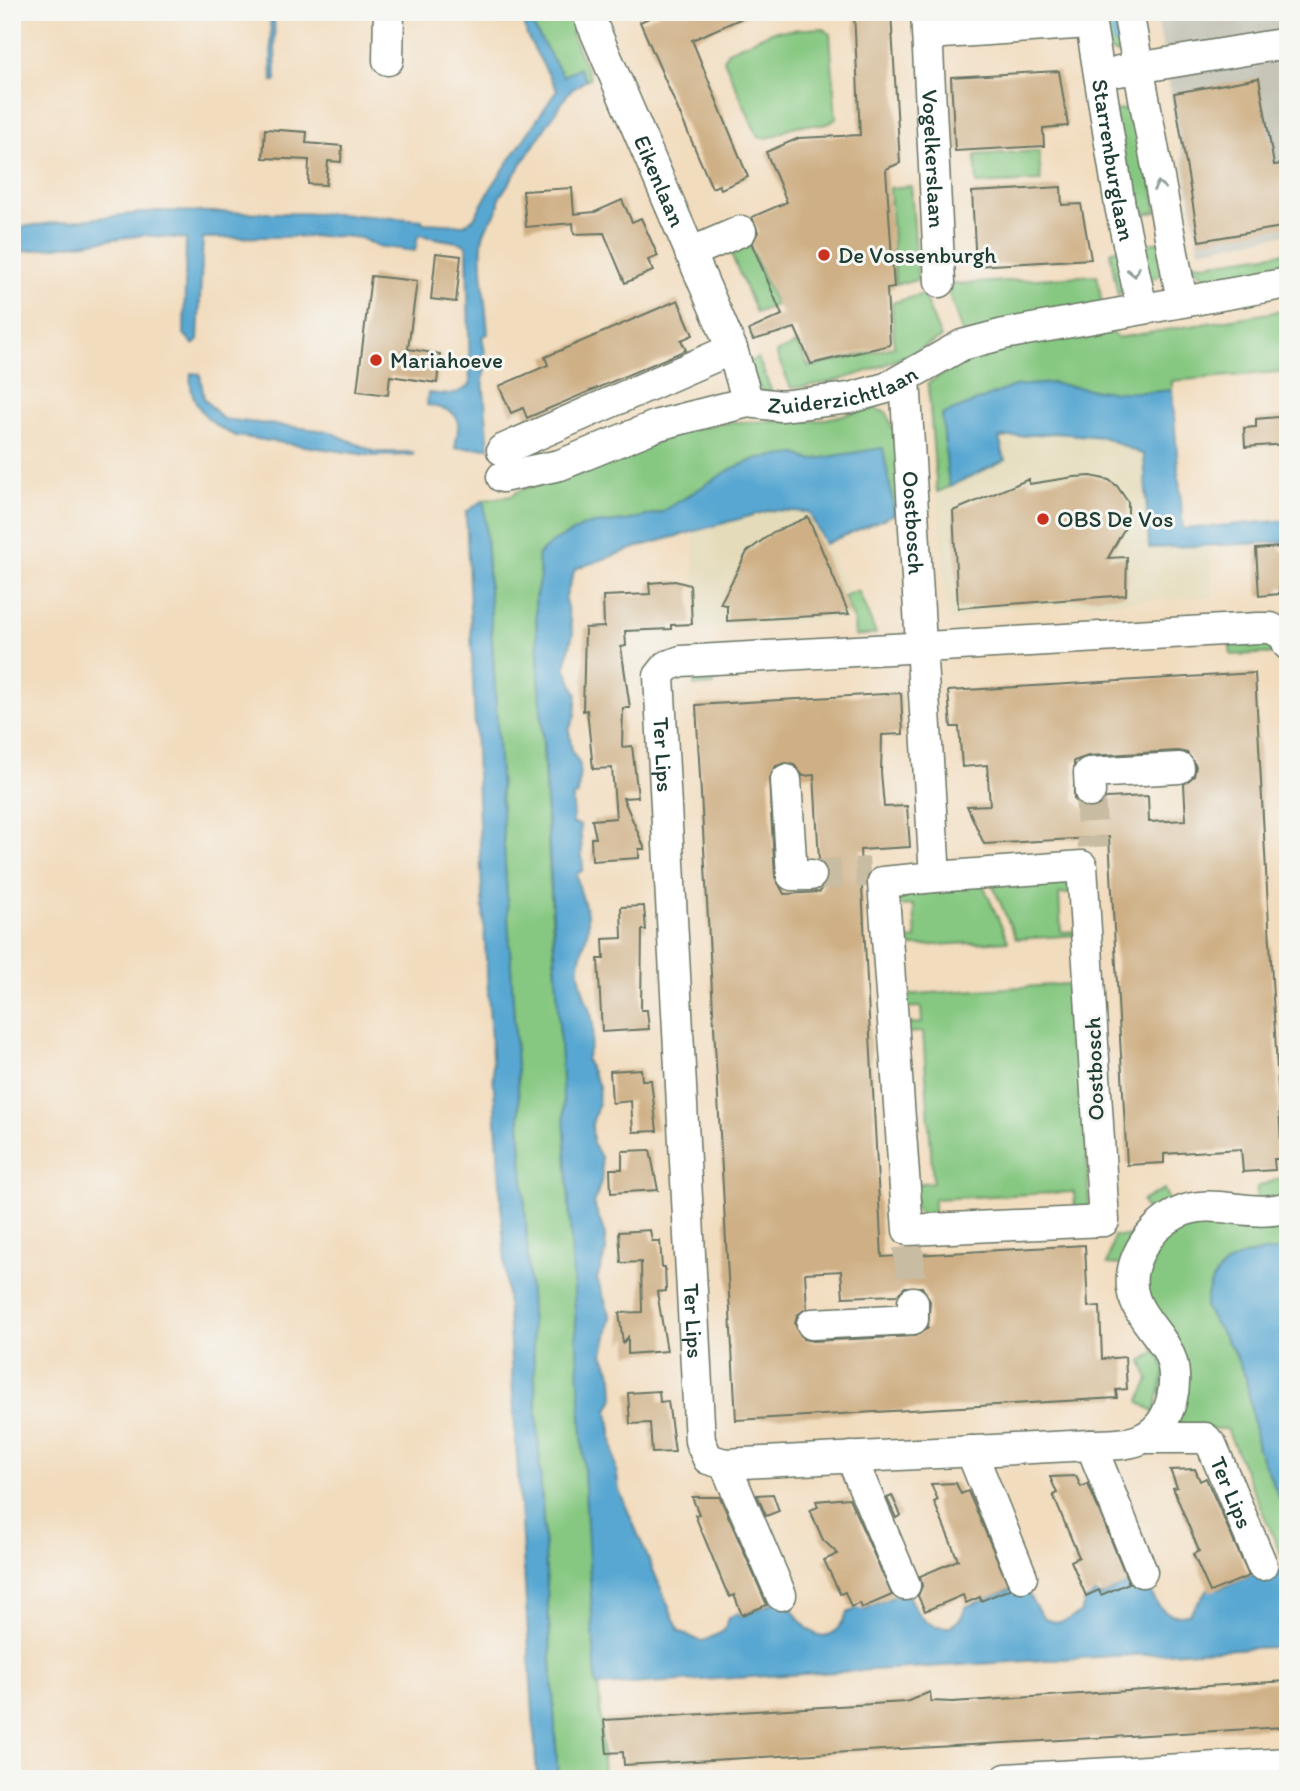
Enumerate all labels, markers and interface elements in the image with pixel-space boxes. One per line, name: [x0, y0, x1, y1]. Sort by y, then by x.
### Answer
street label: Starrenburglaan: [1086, 77, 1141, 244]
street label: Vogelkerslaan: [916, 89, 951, 229]
street label: Eikenlaan: [628, 131, 692, 231]
one-way arrow: [1152, 180, 1167, 192]
place label: De Vossenburgh: [838, 241, 997, 269]
marker: De Vossenburgh: [816, 247, 832, 263]
one-way arrow: [1126, 266, 1141, 278]
place label: Mariahoeve: [390, 346, 503, 374]
marker: Mariahoeve: [368, 352, 384, 368]
street label: Zuiderzichtlaan: [766, 359, 922, 420]
street label: Oostbosch: [897, 470, 931, 575]
place label: OBS De Vos: [1057, 505, 1173, 533]
marker: OBS De Vos: [1035, 511, 1051, 527]
street label: Ter Lips: [647, 716, 679, 793]
street label: Oostbosch: [1078, 1017, 1110, 1121]
street label: Ter Lips: [678, 1283, 710, 1359]
street label: Ter Lips: [1204, 1452, 1259, 1533]

